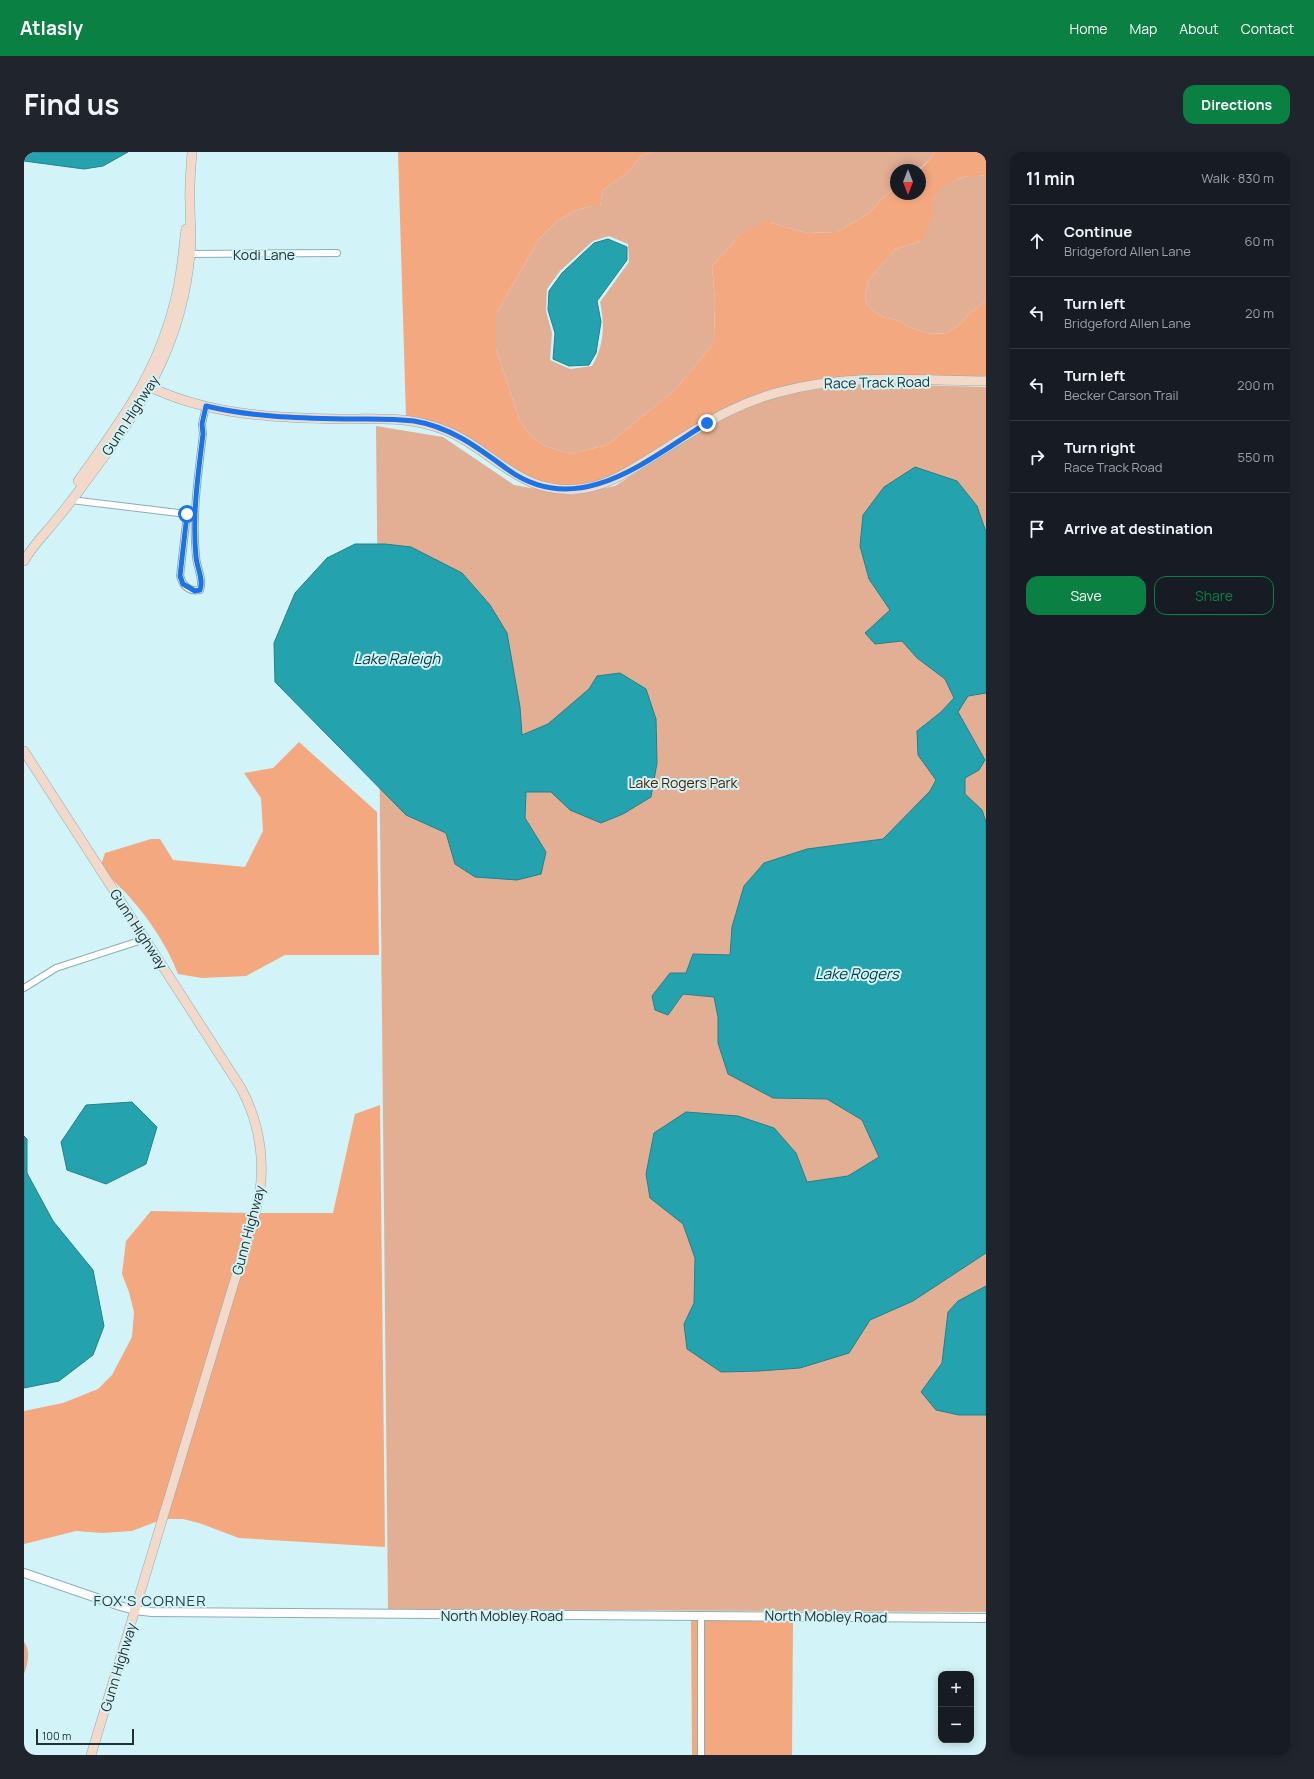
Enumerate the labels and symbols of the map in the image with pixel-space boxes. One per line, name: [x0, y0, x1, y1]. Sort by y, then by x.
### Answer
north arrow: [890, 164, 926, 200]
street label: Kodi Lane: [233, 245, 295, 264]
street label: Gunn Highway: [97, 371, 163, 459]
street label: Race Track Road: [824, 372, 930, 392]
route end: [698, 414, 716, 432]
route start: [178, 505, 196, 523]
water label: Lake Raleigh: [354, 648, 441, 669]
park label: Lake Rogers Park: [628, 773, 739, 792]
street label: Gunn Highway: [106, 885, 172, 973]
water label: Lake Rogers: [815, 963, 900, 984]
street label: Gunn Highway: [227, 1182, 269, 1277]
district label: FOX'S CORNER: [93, 1590, 207, 1611]
street label: North Mobley Road: [765, 1605, 887, 1627]
street label: North Mobley Road: [441, 1606, 563, 1625]
street label: Gunn Highway: [95, 1620, 141, 1714]
scale bar: [36, 1727, 134, 1746]

